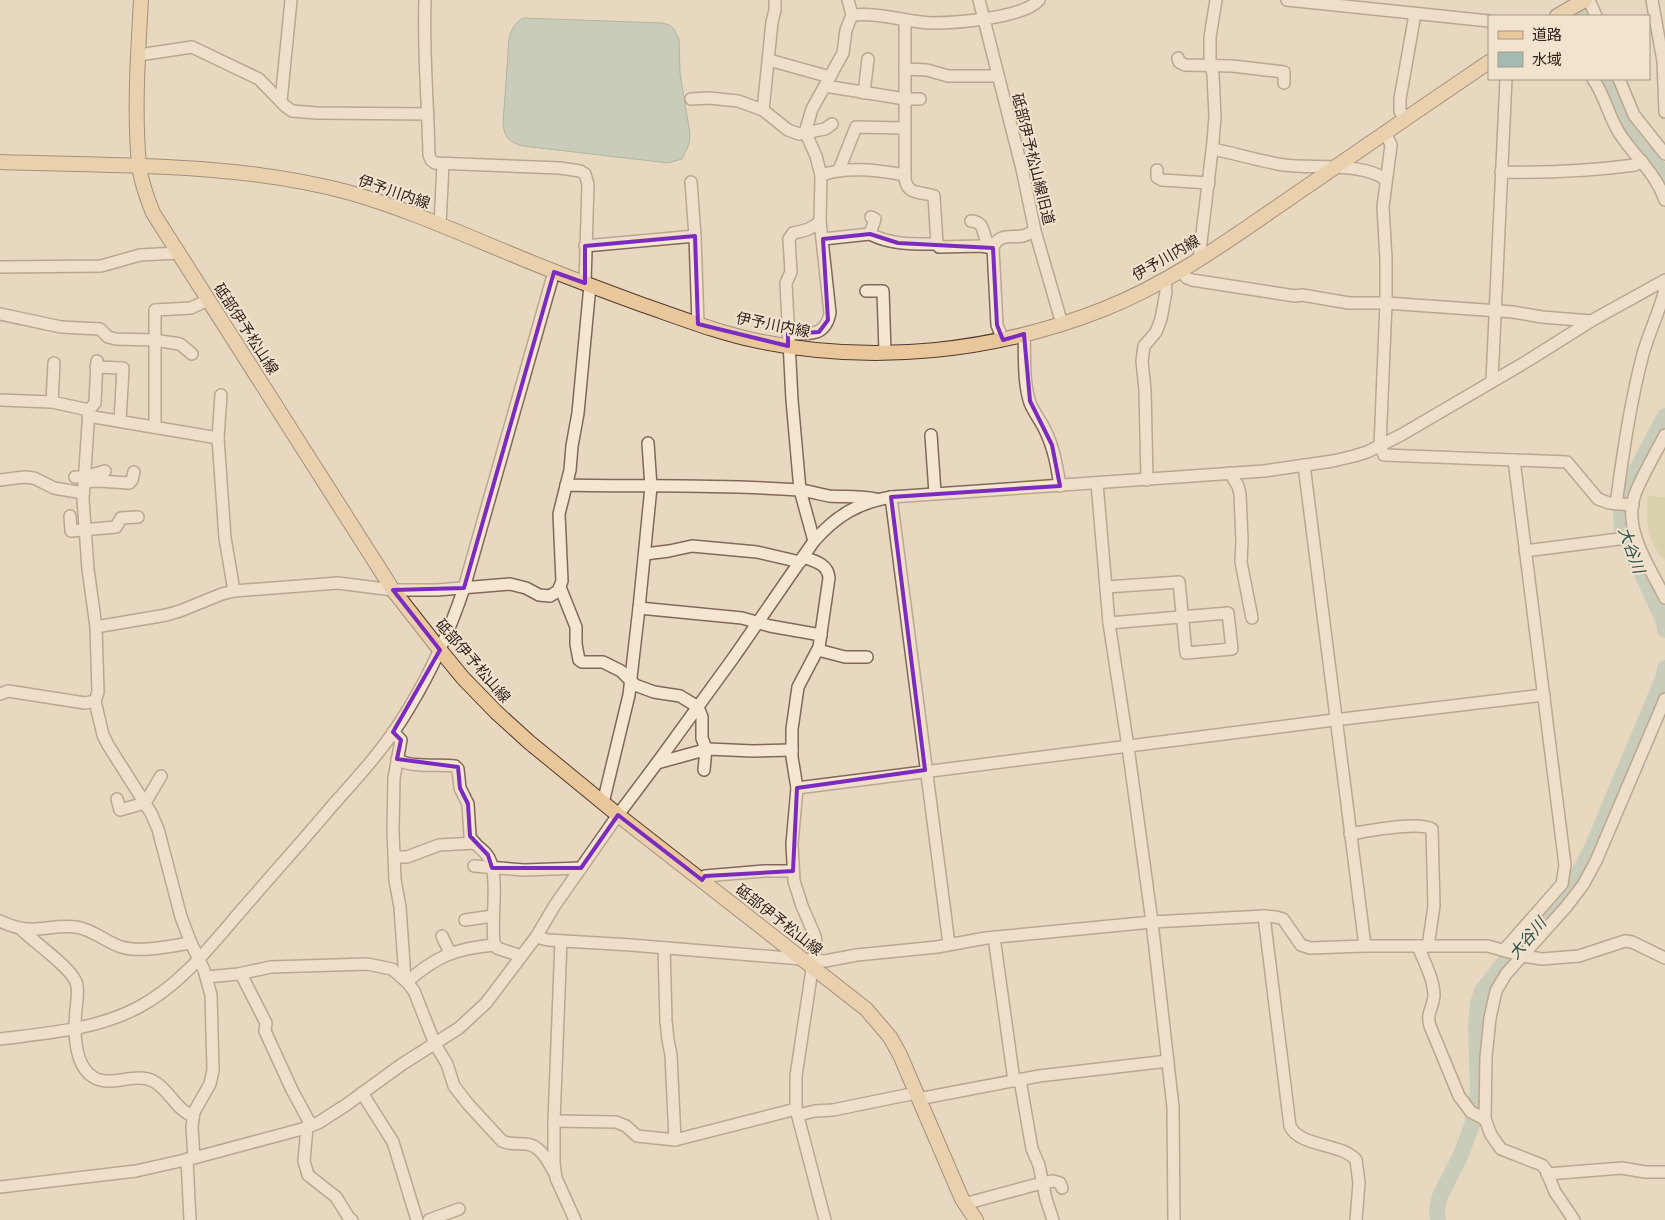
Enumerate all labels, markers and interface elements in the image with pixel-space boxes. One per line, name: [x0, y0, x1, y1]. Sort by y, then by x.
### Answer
legend: [1488, 15, 1650, 80]
text: 道路: [1532, 27, 1562, 43]
text: 水域: [1532, 52, 1562, 68]
street label: 砥部伊予松山線旧道: [1009, 92, 1057, 226]
street label: 伊予川内線: [356, 172, 432, 212]
street label: 伊予川内線: [1130, 232, 1202, 284]
street label: 砥部伊予松山線: [211, 281, 281, 377]
street label: 伊予川内線: [735, 310, 811, 340]
water label: 大谷川: [1615, 525, 1648, 578]
street label: 砥部伊予松山線: [433, 616, 513, 706]
street label: 砥部伊予松山線: [733, 881, 825, 959]
water label: 大谷川: [1505, 913, 1551, 962]

